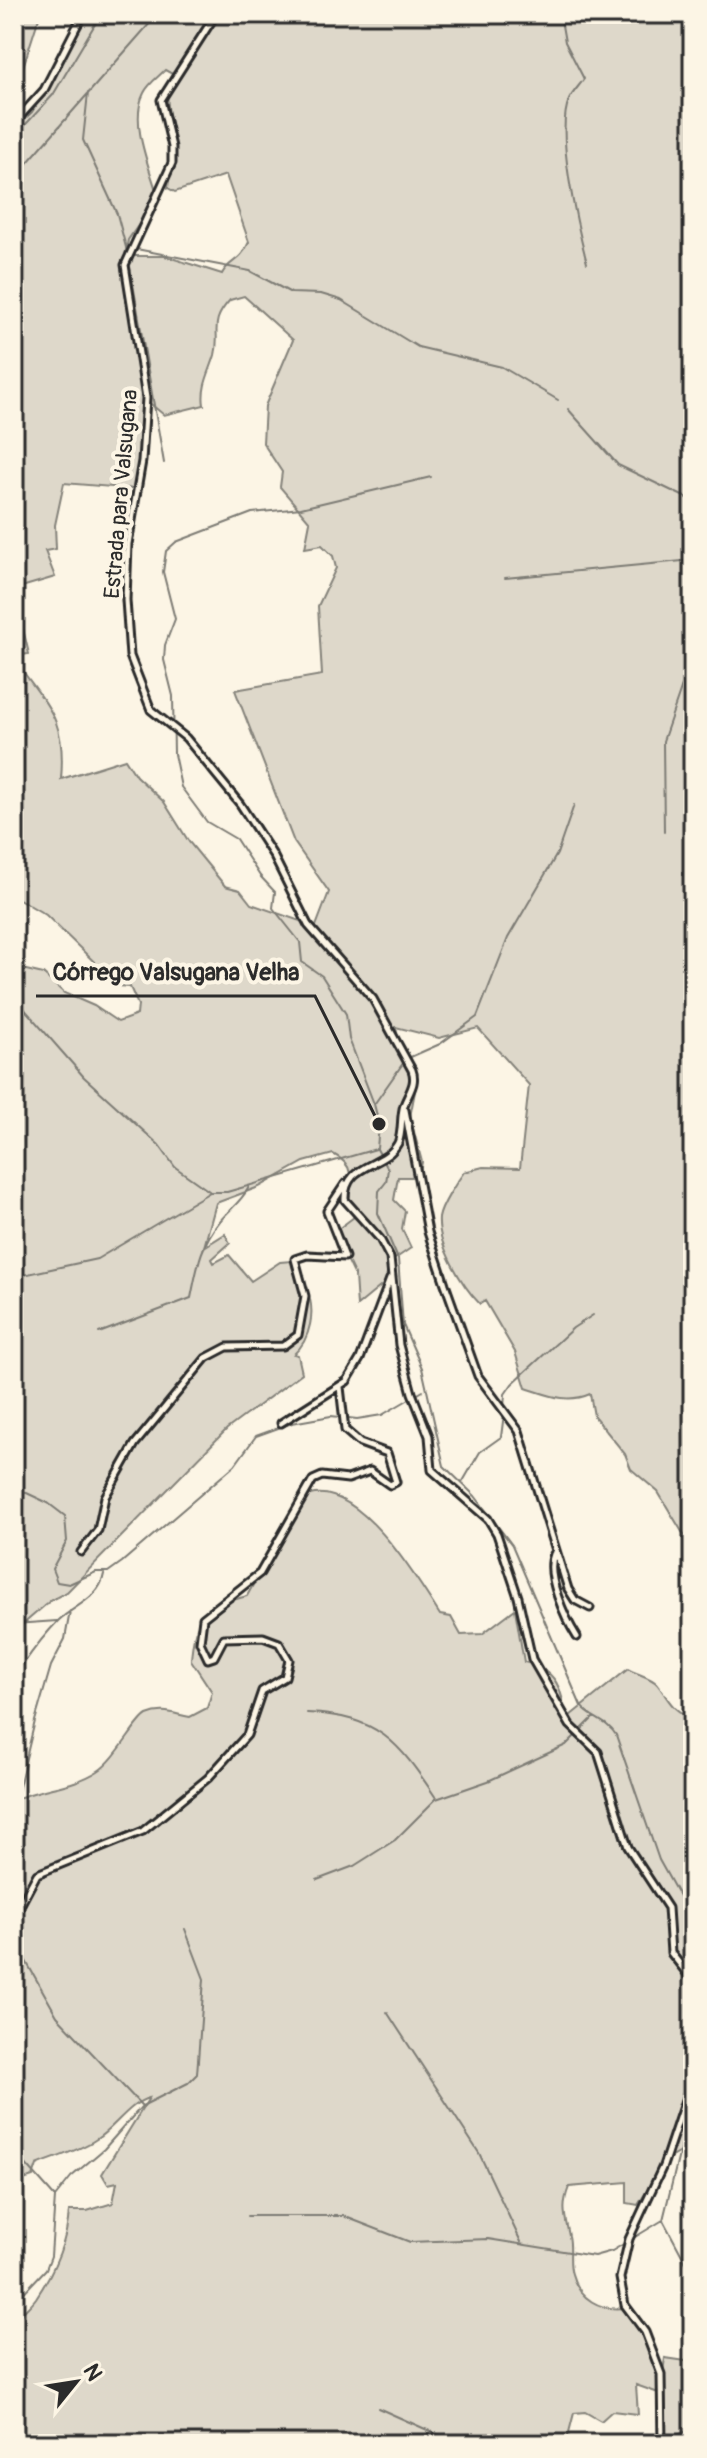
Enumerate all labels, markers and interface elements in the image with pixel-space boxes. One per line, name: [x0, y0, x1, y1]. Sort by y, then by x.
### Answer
street label: Estrada para Valsugana: [98, 388, 144, 600]
callout: Córrego Valsugana Velha: [36, 948, 315, 996]
text: Córrego Valsugana Velha: [53, 958, 299, 987]
north arrow: [36, 2342, 116, 2422]
text: N: [77, 2359, 108, 2386]

